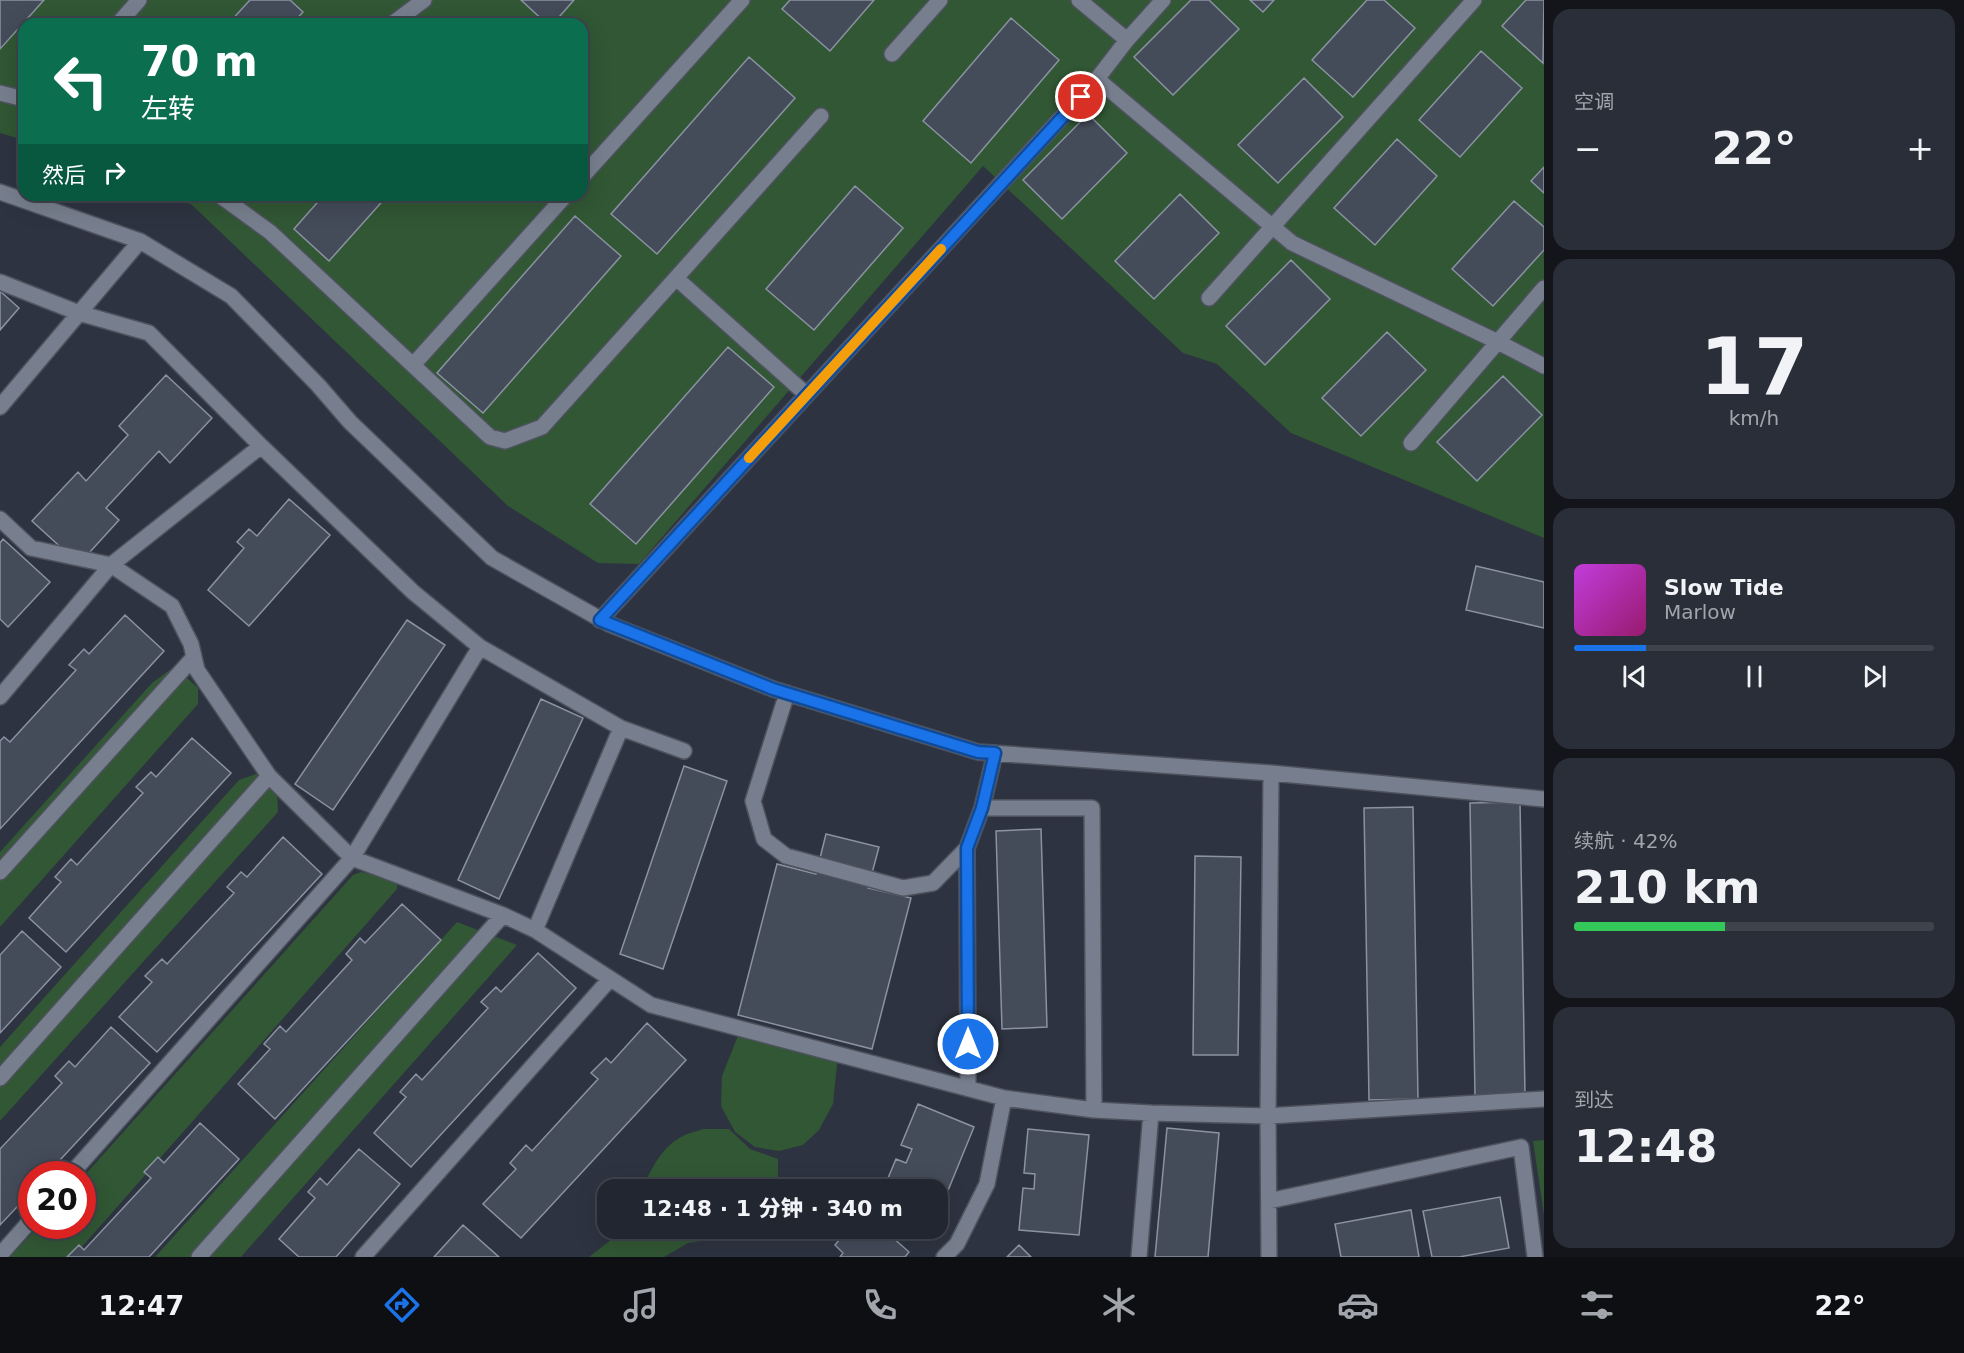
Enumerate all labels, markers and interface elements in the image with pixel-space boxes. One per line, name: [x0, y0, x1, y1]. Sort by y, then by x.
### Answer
text: 70 m: [141, 37, 258, 86]
icon: left: [42, 42, 120, 120]
pin: [1055, 71, 1106, 122]
icon: arrive: [1064, 80, 1097, 113]
text: 空调: [1574, 90, 1614, 114]
text: 左转: [141, 93, 195, 124]
text: 22°: [1711, 122, 1797, 175]
text: −: [1574, 129, 1602, 168]
text: +: [1906, 129, 1934, 168]
icon: right: [98, 156, 131, 189]
text: 然后: [42, 163, 86, 188]
text: 17: [1700, 322, 1808, 412]
text: km/h: [1729, 406, 1779, 430]
text: Slow Tide: [1664, 575, 1784, 600]
text: Marlow: [1664, 600, 1736, 624]
icon: previous: [1618, 660, 1651, 693]
icon: pause: [1738, 660, 1771, 693]
icon: next: [1858, 660, 1891, 693]
text: 续航 · 42%: [1574, 829, 1678, 853]
text: 210 km: [1574, 861, 1760, 914]
position arrow: [936, 1012, 1000, 1076]
text: 到达: [1574, 1088, 1614, 1112]
text: 12:48: [1574, 1120, 1717, 1173]
speed limit sign: 20: [18, 1161, 96, 1239]
text: 12:48 · 1 分钟 · 340 m: [642, 1196, 903, 1221]
icon: directions: [381, 1284, 423, 1326]
icon: music: [620, 1284, 662, 1326]
icon: phone: [859, 1284, 901, 1326]
icon: climate: [1098, 1284, 1140, 1326]
icon: car: [1337, 1284, 1379, 1326]
icon: filters: [1576, 1284, 1618, 1326]
text: 12:47: [98, 1290, 184, 1321]
text: 22°: [1814, 1290, 1865, 1321]

